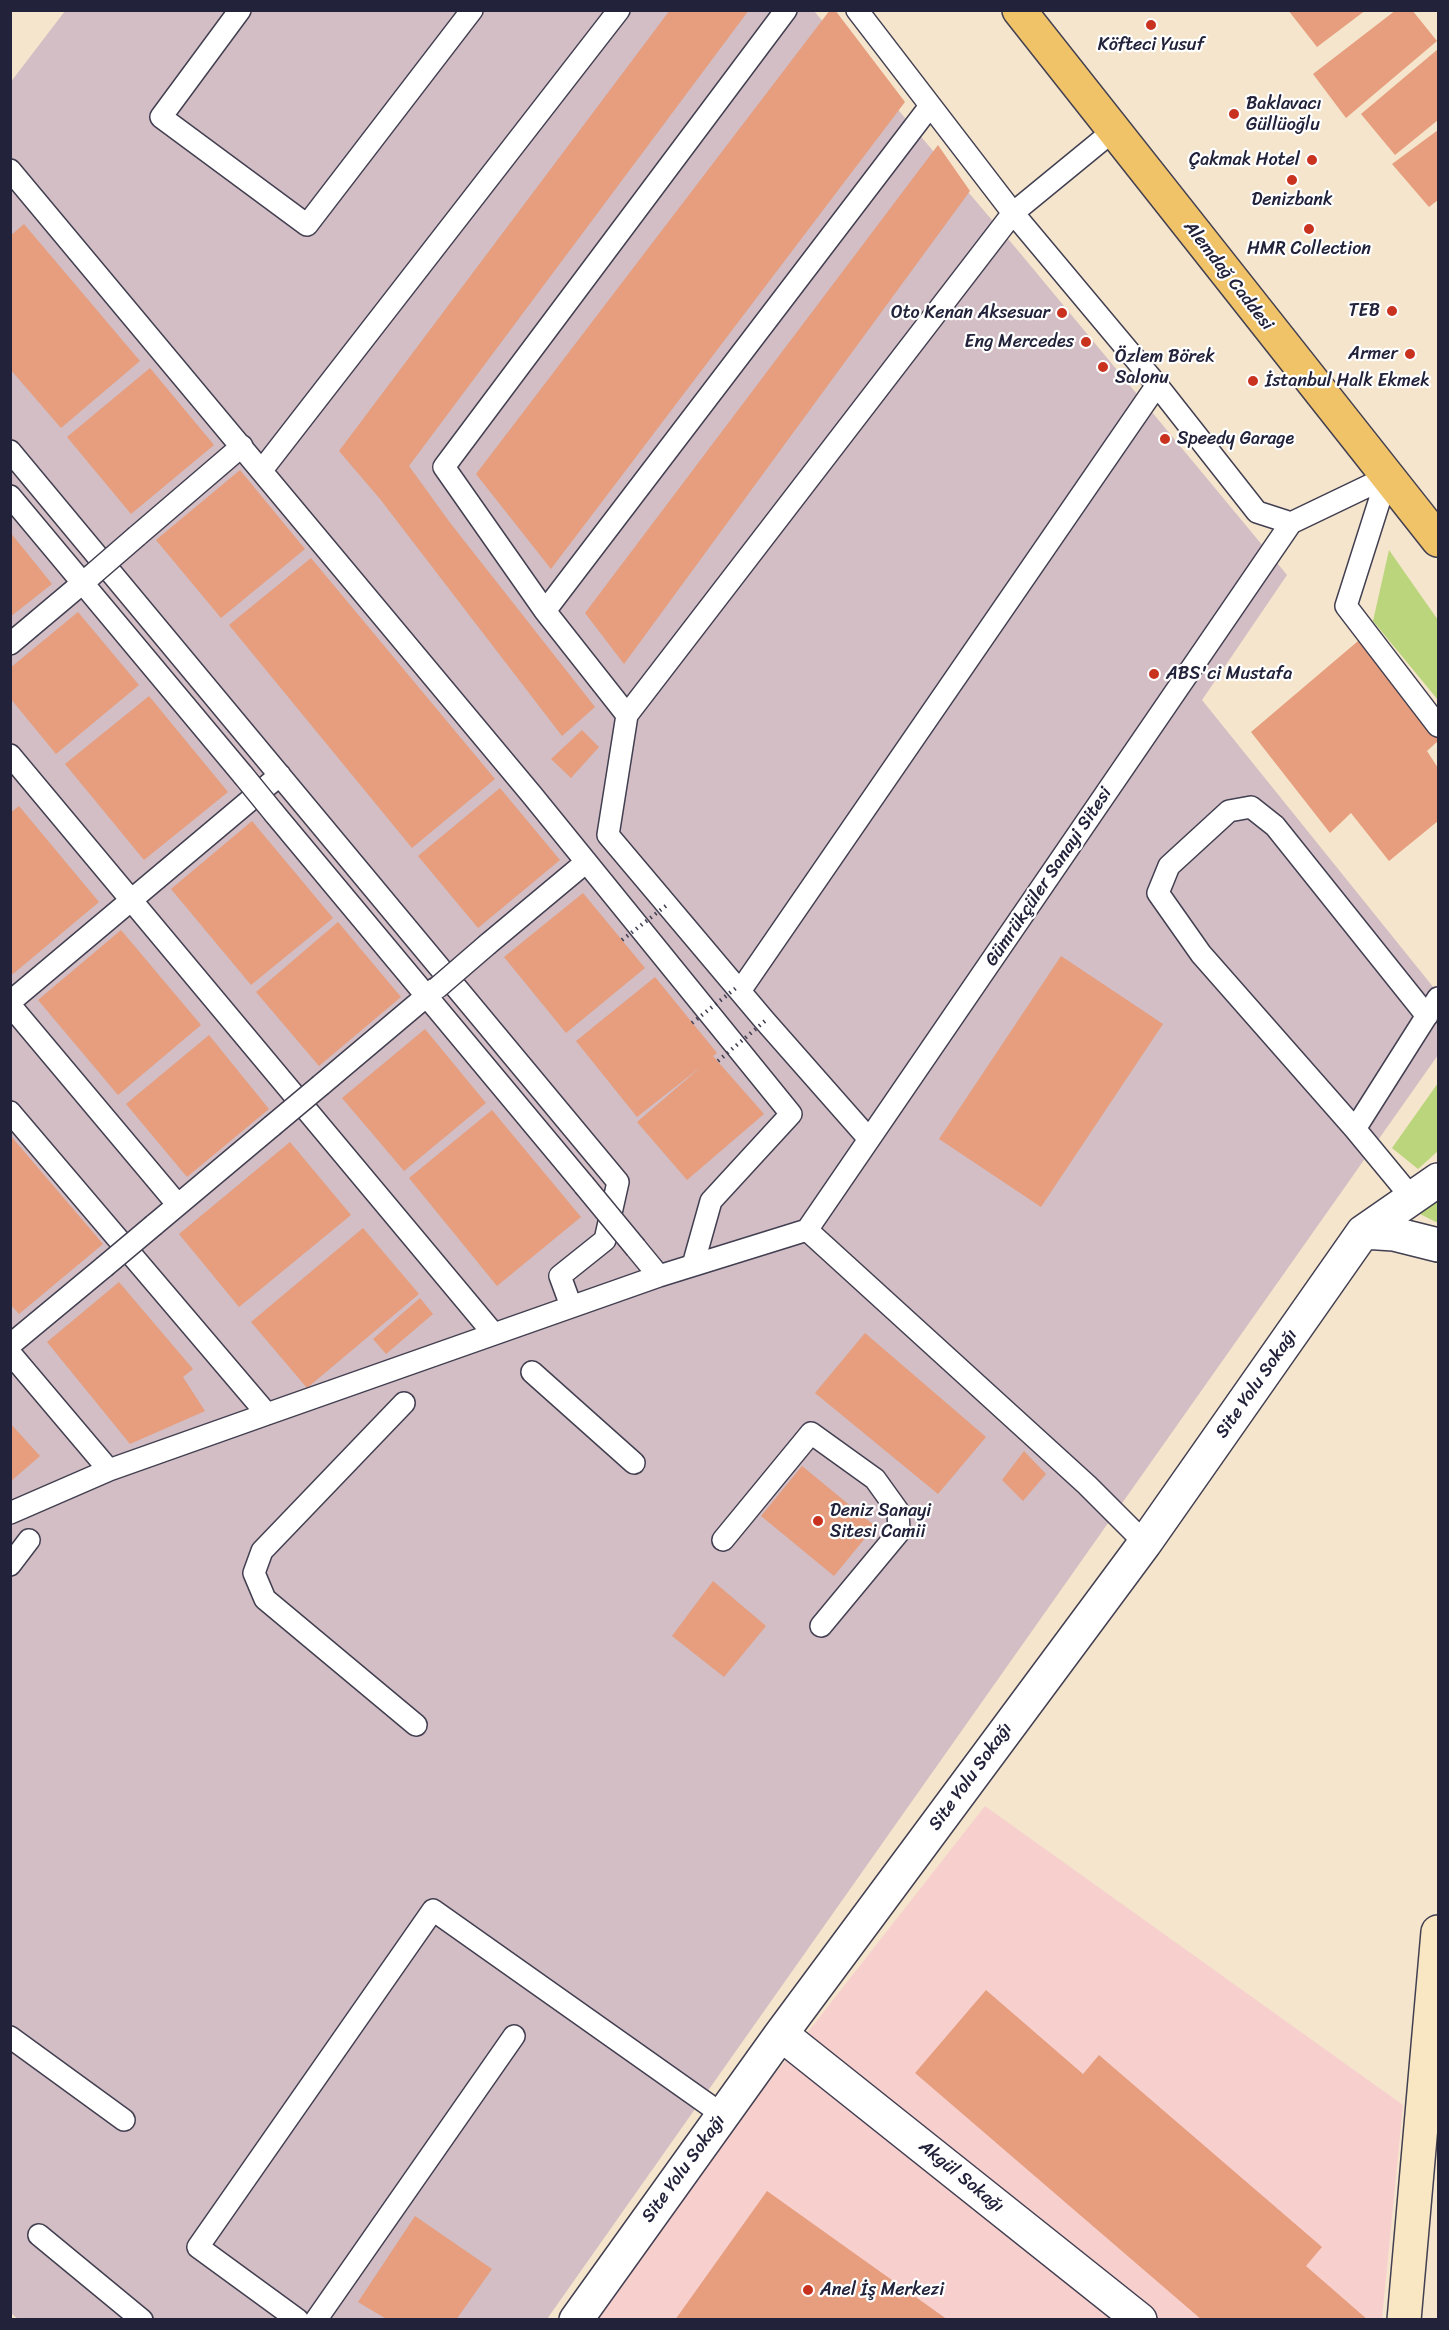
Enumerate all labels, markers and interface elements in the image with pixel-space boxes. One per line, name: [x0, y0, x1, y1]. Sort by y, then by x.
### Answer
marker: Köfteci Yusuf: [1144, 18, 1158, 32]
place label: Köfteci Yusuf: [1098, 34, 1204, 56]
place label: Baklavacı Güllüoğlu: [1246, 93, 1321, 136]
marker: Baklavacı Güllüoğlu: [1227, 107, 1241, 121]
place label: Çakmak Hotel: [1189, 149, 1300, 171]
marker: Çakmak Hotel: [1305, 153, 1319, 167]
marker: Denizbank: [1285, 173, 1299, 187]
place label: Denizbank: [1251, 189, 1333, 211]
street label: Alemdağ Caddesi: [1179, 217, 1277, 335]
marker: HMR Collection: [1302, 222, 1316, 236]
place label: HMR Collection: [1247, 238, 1371, 260]
place label: TEB: [1348, 300, 1380, 322]
place label: Oto Kenan Aksesuar: [891, 302, 1050, 324]
marker: TEB: [1385, 304, 1399, 318]
marker: Oto Kenan Aksesuar: [1055, 306, 1069, 320]
place label: Eng Mercedes: [965, 331, 1074, 353]
marker: Eng Mercedes: [1079, 335, 1093, 349]
place label: Armer: [1348, 343, 1398, 365]
place label: Özlem Börek Salonu: [1115, 346, 1215, 388]
marker: Armer: [1403, 347, 1417, 361]
marker: Özlem Börek Salonu: [1096, 360, 1110, 374]
place label: İstanbul Halk Ekmek: [1265, 370, 1430, 392]
marker: İstanbul Halk Ekmek: [1246, 374, 1260, 388]
place label: Speedy Garage: [1177, 428, 1294, 450]
marker: Speedy Garage: [1158, 432, 1172, 446]
place label: ABS'ci Mustafa: [1166, 663, 1292, 685]
marker: ABS'ci Mustafa: [1147, 667, 1161, 681]
street label: Gümrükçüler Sanayi Sitesi: [981, 783, 1117, 971]
street label: Site Yolu Sokağı: [1212, 1325, 1302, 1443]
place label: Deniz Sanayi Sitesi Camii: [830, 1500, 931, 1543]
marker: Deniz Sanayi Sitesi Camii: [811, 1514, 825, 1528]
street label: Site Yolu Sokağı: [925, 1719, 1017, 1835]
street label: Site Yolu Sokağı: [638, 2111, 730, 2227]
street label: Akgül Sokağı: [914, 2136, 1008, 2218]
place label: Anel İş Merkezi: [820, 2279, 944, 2301]
marker: Anel İş Merkezi: [801, 2283, 815, 2297]

